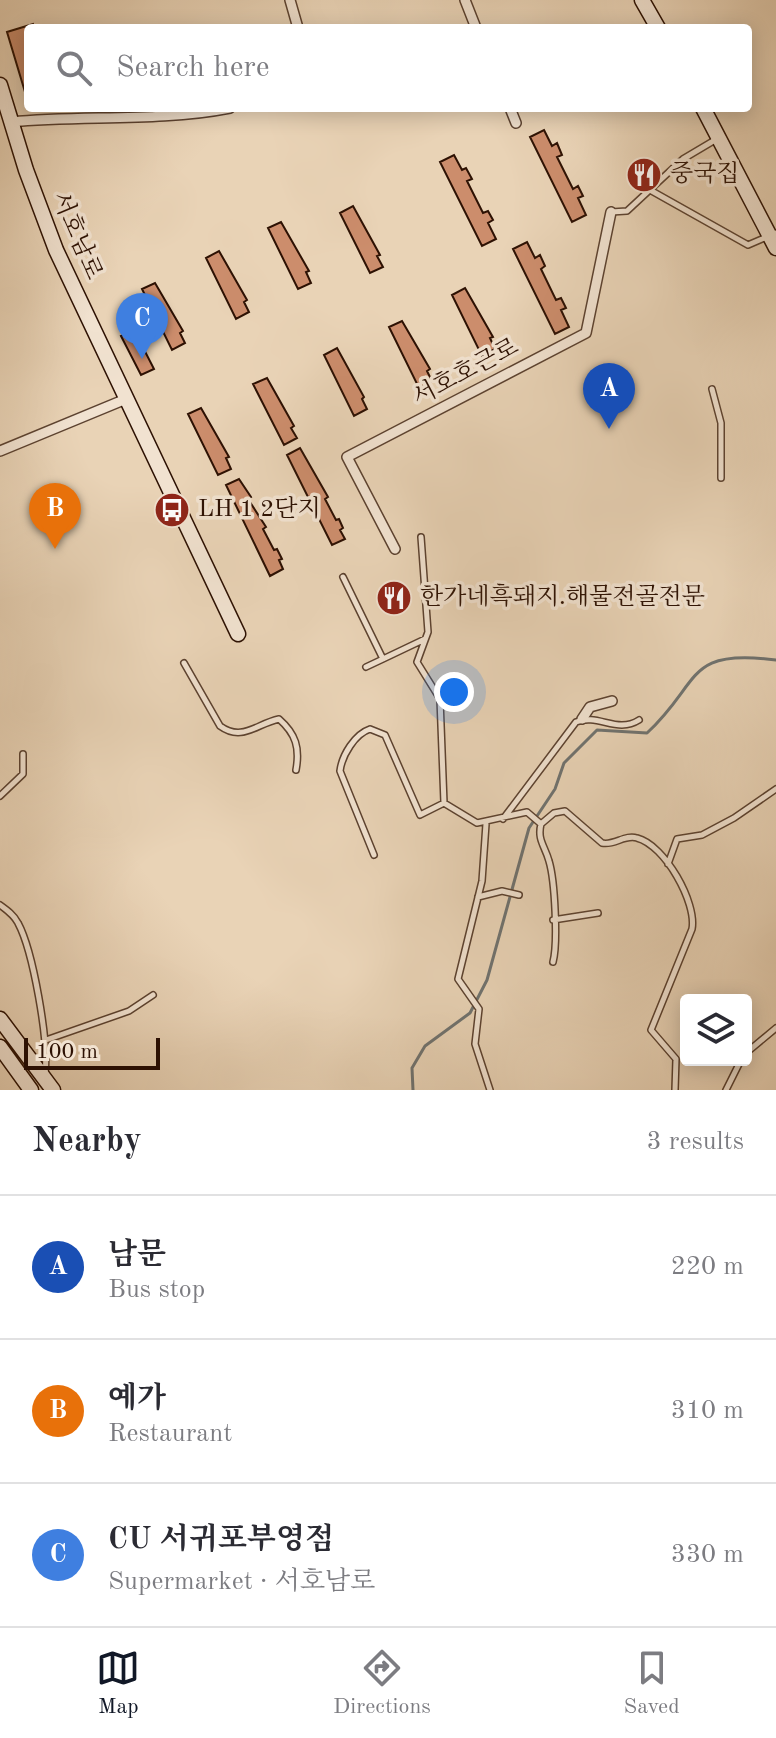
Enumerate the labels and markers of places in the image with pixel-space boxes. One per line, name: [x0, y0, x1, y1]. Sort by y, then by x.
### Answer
restaurant icon: 중국집: [625, 156, 663, 194]
place label: 중국집: [670, 161, 740, 187]
pin: C: [116, 293, 168, 359]
pin: A: [583, 363, 635, 429]
pin: B: [29, 483, 81, 549]
bus stop icon: LH 1 2단지: [153, 491, 191, 529]
place label: LH 1 2단지: [198, 496, 321, 522]
restaurant icon: 한가네흑돼지.해물전골전문: [375, 579, 413, 617]
place label: 한가네흑돼지.해물전골전문: [420, 583, 705, 610]

